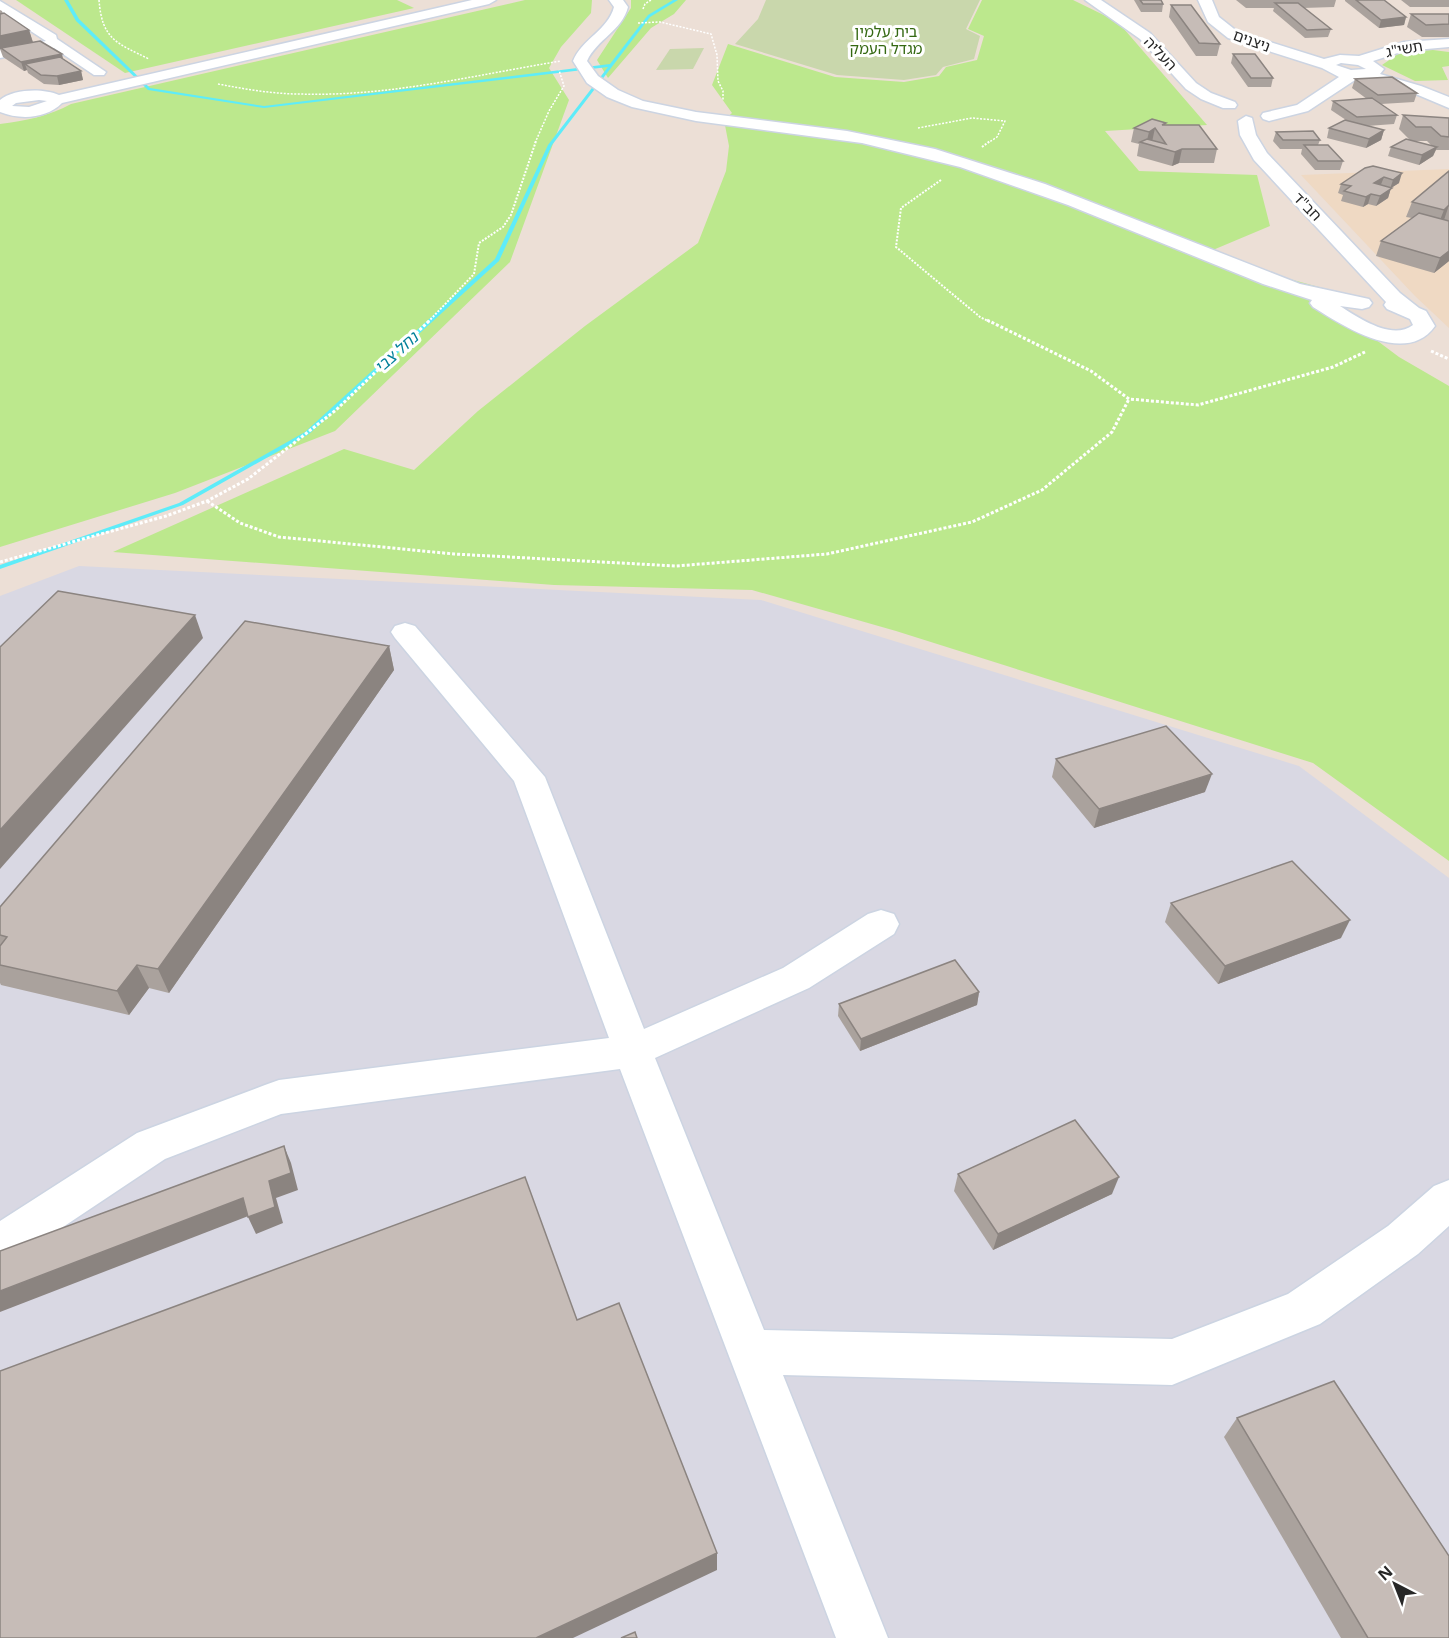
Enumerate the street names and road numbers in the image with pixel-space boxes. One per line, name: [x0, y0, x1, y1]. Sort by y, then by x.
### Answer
street label: ניצנים: [1231, 24, 1273, 56]
street label: העליה: [1140, 32, 1182, 74]
street label: תשי"ג: [1384, 35, 1424, 61]
street label: חב"ד: [1289, 187, 1327, 225]

